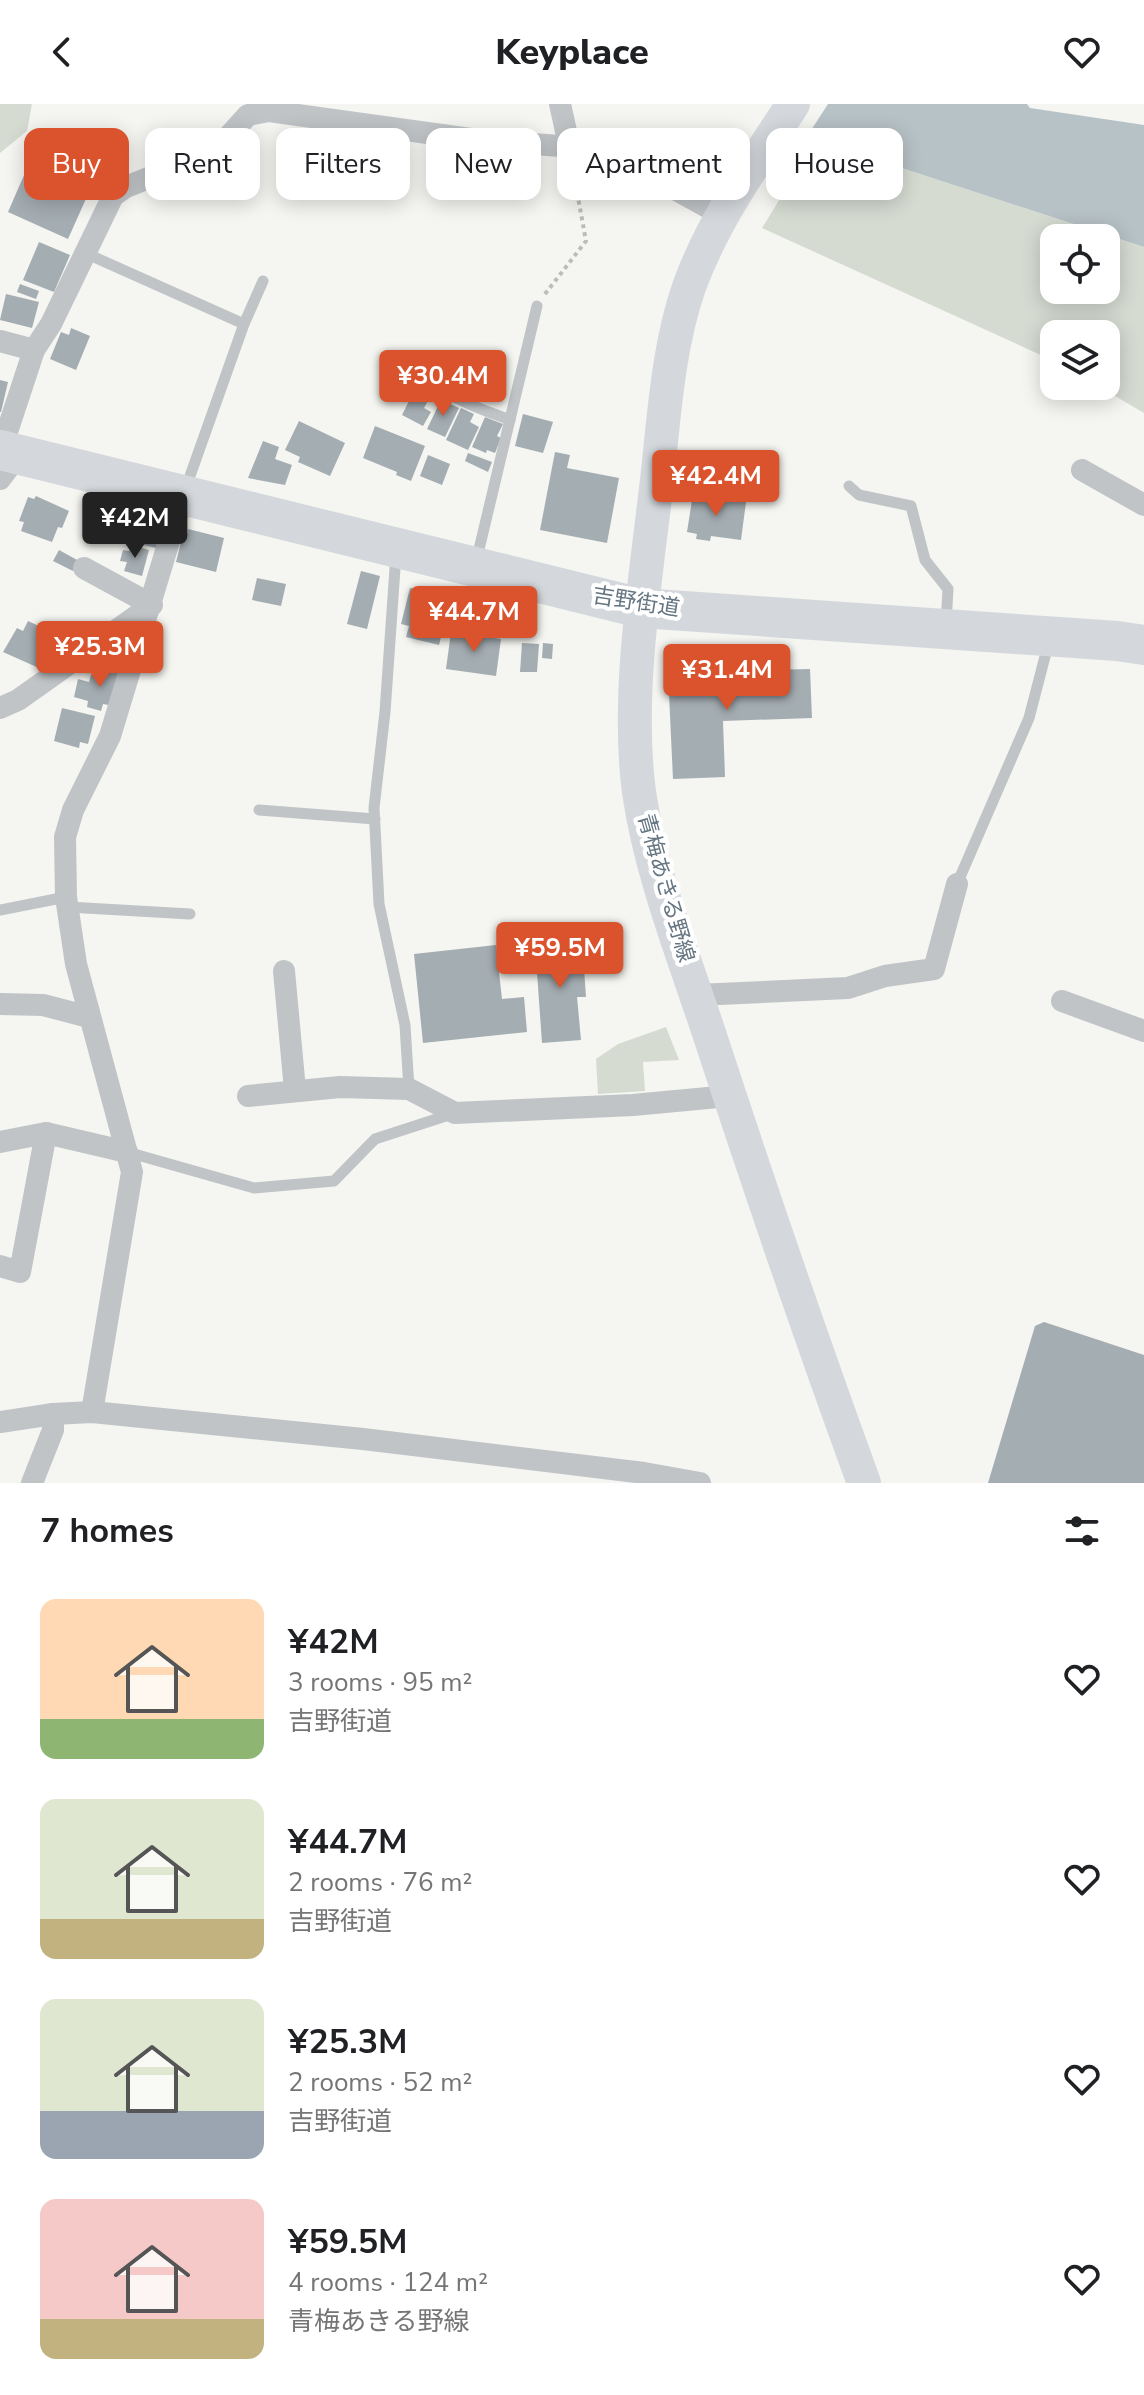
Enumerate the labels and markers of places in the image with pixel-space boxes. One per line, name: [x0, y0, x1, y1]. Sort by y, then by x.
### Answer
pin: ¥30.4M: [378, 350, 508, 418]
pin: ¥42.4M: [651, 450, 781, 518]
pin: ¥42M: [88, 492, 182, 560]
pin: ¥44.7M: [409, 586, 539, 654]
pin: ¥25.3M: [35, 621, 165, 689]
pin: ¥31.4M: [662, 644, 792, 712]
pin: ¥59.5M: [495, 922, 625, 990]

